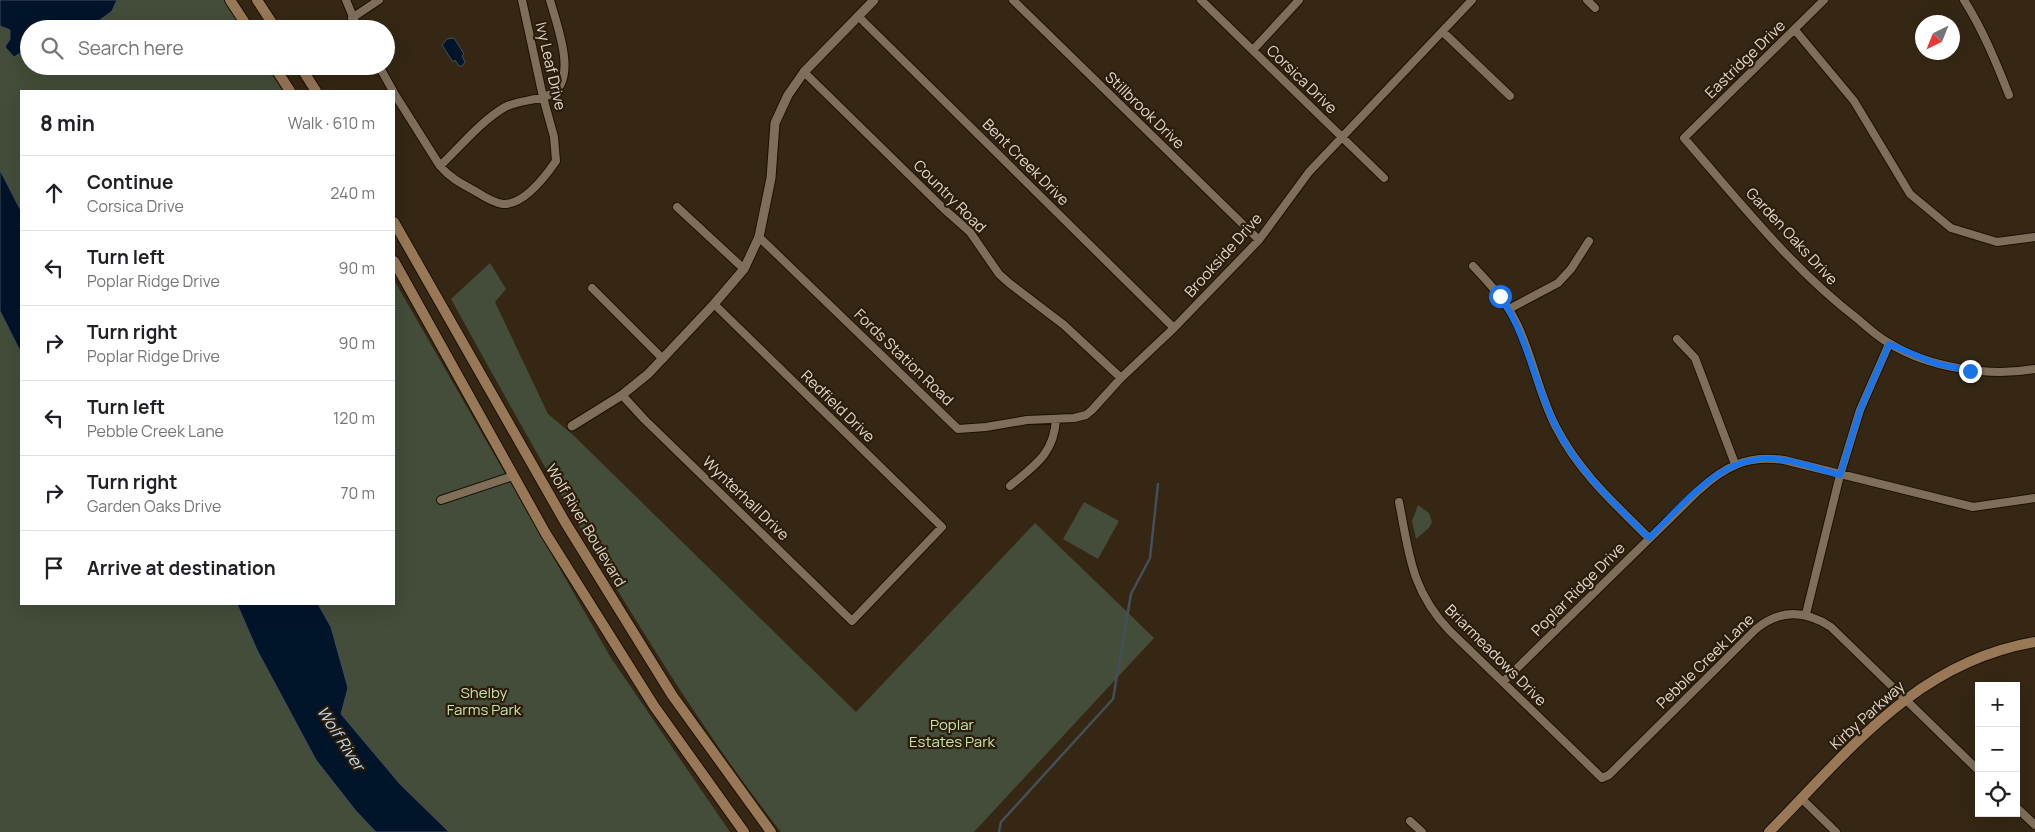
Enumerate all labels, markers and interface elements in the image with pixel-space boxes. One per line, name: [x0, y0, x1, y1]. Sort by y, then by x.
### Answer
street label: Eastridge Drive: [1700, 15, 1790, 103]
north arrow: [1915, 15, 1960, 60]
search box: [20, 20, 395, 75]
street label: Ivy Leaf Drive: [531, 20, 571, 112]
icon: search: [38, 34, 66, 62]
text: Search here: [78, 35, 184, 61]
street label: Corsica Drive: [1262, 40, 1342, 118]
street label: Stillbrook Drive: [1101, 67, 1190, 154]
text: 8 min: [40, 109, 95, 137]
text: Walk · 610 m: [288, 112, 375, 134]
street label: Bent Creek Drive: [978, 114, 1074, 210]
street label: Country Road: [909, 155, 991, 237]
text: Continue: [87, 169, 173, 195]
icon: ahead: [40, 179, 68, 207]
text: 240 m: [330, 182, 375, 204]
street label: Garden Oaks Drive: [1741, 183, 1843, 289]
text: Corsica Drive: [87, 195, 184, 217]
street label: Brookside Drive: [1180, 208, 1267, 302]
text: Turn left: [87, 244, 165, 270]
icon: left: [40, 254, 68, 282]
text: 90 m: [339, 257, 375, 279]
text: Poplar Ridge Drive: [87, 270, 220, 292]
route start: [1489, 285, 1512, 308]
street label: Fords Station Road: [850, 304, 958, 410]
text: Turn right: [87, 319, 177, 345]
icon: right: [40, 329, 68, 357]
text: 90 m: [339, 332, 375, 354]
text: Poplar Ridge Drive: [87, 345, 220, 367]
route end: [1959, 360, 1982, 383]
street label: Redfield Drive: [796, 365, 880, 447]
text: Turn left: [87, 394, 165, 420]
icon: left: [40, 404, 68, 432]
text: 120 m: [333, 407, 375, 429]
text: Pebble Creek Lane: [87, 420, 224, 442]
street label: Wynterhall Drive: [698, 451, 794, 545]
street label: Wolf River Boulevard: [541, 460, 631, 590]
text: Turn right: [87, 469, 177, 495]
icon: right: [40, 479, 68, 507]
text: 70 m: [340, 482, 375, 504]
text: Garden Oaks Drive: [87, 495, 221, 517]
street label: Poplar Ridge Drive: [1527, 537, 1630, 640]
icon: arrive: [40, 554, 68, 582]
text: Arrive at destination: [87, 555, 276, 581]
street label: Briarmeadows Drive: [1440, 599, 1552, 711]
street label: Pebble Creek Lane: [1652, 609, 1759, 713]
street label: Kirby Parkway: [1825, 676, 1909, 754]
park label: Shelby Farms Park: [447, 682, 522, 720]
map controls: [1975, 682, 2020, 817]
button: +: [1975, 682, 2020, 727]
water label: Wolf River: [312, 701, 371, 776]
park label: Poplar Estates Park: [909, 714, 996, 752]
button: −: [1975, 727, 2020, 772]
button: locate: [1975, 772, 2020, 817]

